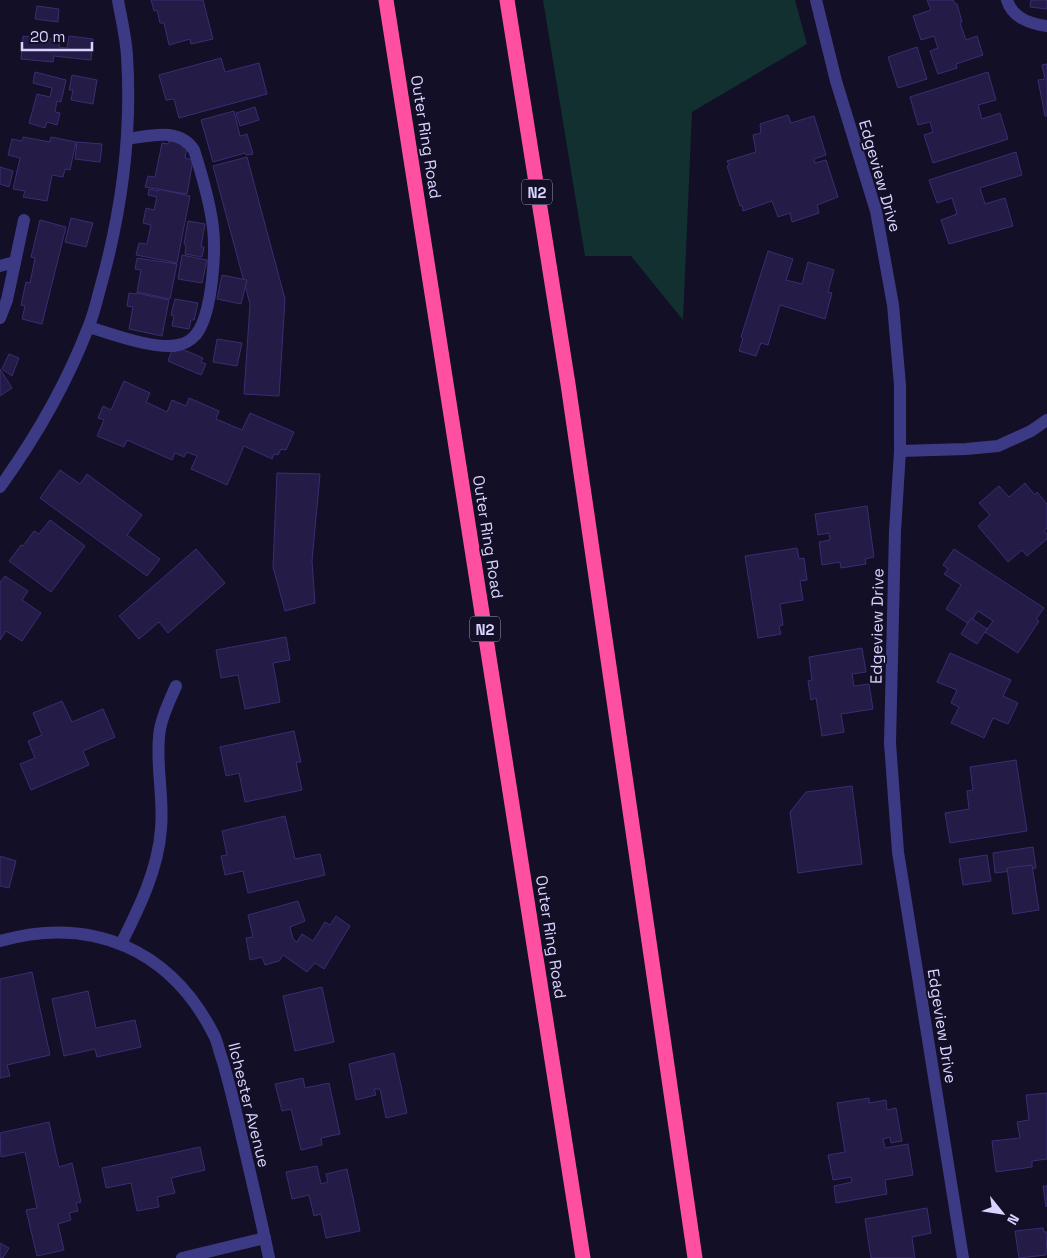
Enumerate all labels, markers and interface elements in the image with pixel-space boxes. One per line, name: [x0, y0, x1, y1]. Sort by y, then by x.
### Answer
scale bar: [22, 20, 92, 52]
text: 20 m: [30, 27, 65, 46]
street label: Outer Ring Road: [406, 74, 446, 200]
street label: Edgeview Drive: [854, 117, 906, 235]
road number: N2: [522, 180, 552, 204]
street label: Outer Ring Road: [468, 474, 508, 600]
street label: Edgeview Drive: [865, 568, 889, 684]
road number: N2: [470, 616, 500, 642]
street label: Outer Ring Road: [531, 874, 571, 1000]
street label: Edgeview Drive: [923, 967, 961, 1085]
street label: Ilchester Avenue: [223, 1040, 275, 1170]
north arrow: [977, 1188, 1027, 1238]
text: N: [1003, 1211, 1023, 1228]

